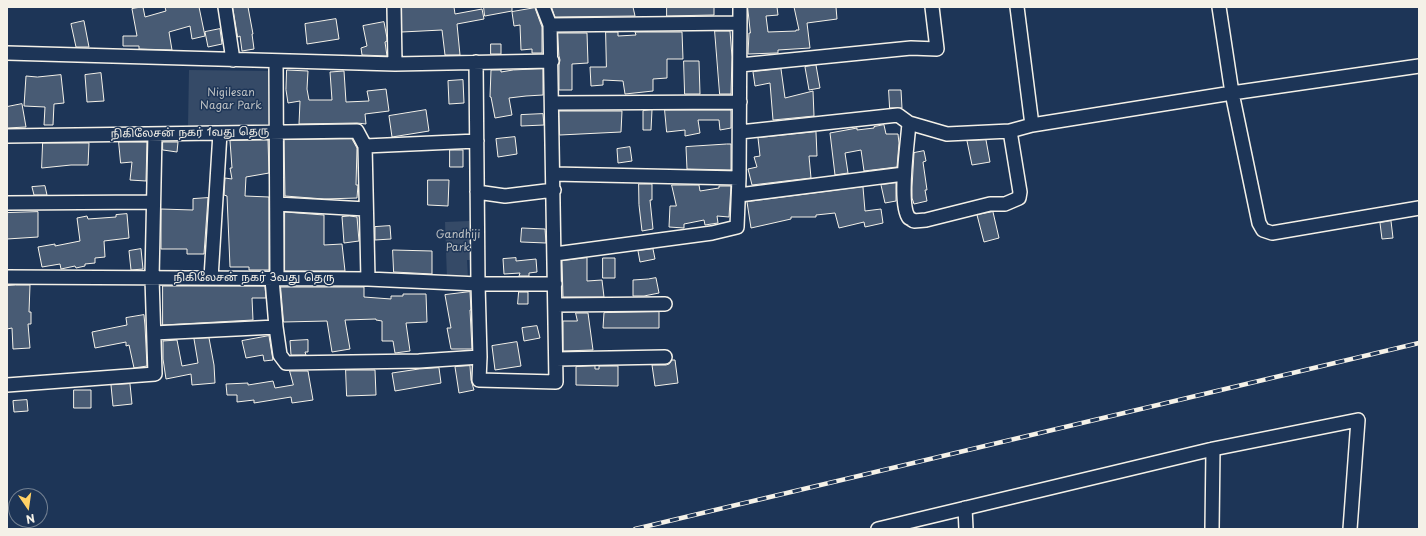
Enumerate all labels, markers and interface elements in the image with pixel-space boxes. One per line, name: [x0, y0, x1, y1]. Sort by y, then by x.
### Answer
park label: Nigilesan Nagar Park: [200, 86, 262, 112]
street label: நிகிலேசன் நகர் 1வது தெரு: [111, 125, 269, 141]
park label: Gandhiji Park: [436, 228, 480, 254]
street label: நிகிலேசன் நகர் 3வது தெரு: [174, 271, 334, 285]
north arrow: [8, 488, 48, 528]
text: N: [24, 510, 37, 528]

